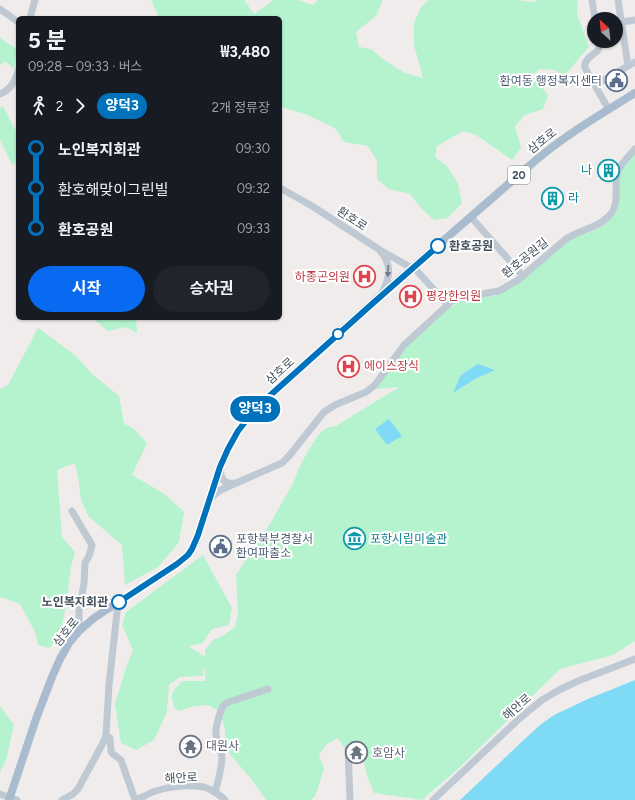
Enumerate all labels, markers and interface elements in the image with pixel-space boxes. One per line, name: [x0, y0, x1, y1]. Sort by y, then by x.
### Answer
north arrow: [587, 12, 623, 48]
map controls: [587, 12, 623, 48]
text: 5 분: [28, 27, 66, 54]
text: ₩3,480: [221, 43, 270, 61]
text: 09:28 – 09:33 · 버스: [28, 59, 143, 74]
public building icon: 환여동 행정복지센터: [604, 68, 630, 94]
place label: 환여동 행정복지센터: [500, 74, 602, 88]
icon: walk: [28, 95, 50, 117]
icon: forward: [69, 95, 91, 117]
text: 양덕3: [105, 97, 139, 114]
text: 2: [56, 99, 63, 114]
text: 2개 정류장: [212, 100, 270, 115]
street label: 삼호로: [525, 125, 559, 157]
text: 노인복지회관: [58, 141, 141, 159]
text: 09:30: [236, 141, 270, 156]
building icon: 나: [595, 157, 621, 183]
place label: 나: [581, 163, 592, 177]
road number: 20: [508, 166, 530, 184]
text: 환호해맞이그린빌: [58, 181, 168, 199]
text: 09:32: [237, 181, 270, 196]
building icon: 라: [539, 185, 565, 211]
place label: 라: [568, 191, 579, 205]
street label: 환호로: [334, 204, 370, 234]
text: 환호공원: [58, 221, 113, 239]
text: 09:33: [237, 221, 270, 236]
street label: 환호공원길: [499, 235, 551, 281]
marker: 환호공원: [430, 238, 446, 254]
place label: 환호공원: [449, 239, 493, 253]
hospital icon: 하종곤의원: [352, 264, 378, 290]
one-way arrow: [385, 265, 391, 278]
button: 시작: [28, 266, 145, 312]
button: 승차권: [153, 266, 270, 312]
place label: 하종곤의원: [295, 270, 350, 284]
hospital icon: 평강한의원: [397, 283, 423, 309]
place label: 평강한의원: [426, 289, 481, 303]
unlabelled marker: [332, 328, 344, 340]
hospital icon: 에이스장식: [335, 353, 361, 379]
street label: 삼호로: [263, 355, 297, 387]
place label: 에이스장식: [364, 359, 419, 373]
line badge: 양덕3: [232, 396, 278, 422]
text: 양덕3: [238, 400, 272, 417]
museum icon: 포항시립미술관: [341, 526, 367, 552]
place label: 포항북부경찰서 환여파출소: [236, 532, 313, 560]
place label: 포항시립미술관: [370, 532, 447, 546]
public building icon: 포항북부경찰서 환여파출소: [207, 533, 233, 559]
marker: 노인복지회관: [111, 594, 127, 610]
place label: 노인복지회관: [42, 595, 108, 609]
street label: 삼호로: [50, 615, 82, 649]
street label: 해안로: [500, 691, 534, 723]
temple icon: 대원사: [177, 733, 203, 759]
place label: 대원사: [206, 739, 239, 753]
temple icon: 호암사: [344, 740, 370, 766]
place label: 호암사: [372, 746, 405, 760]
street label: 해안로: [164, 770, 198, 786]

